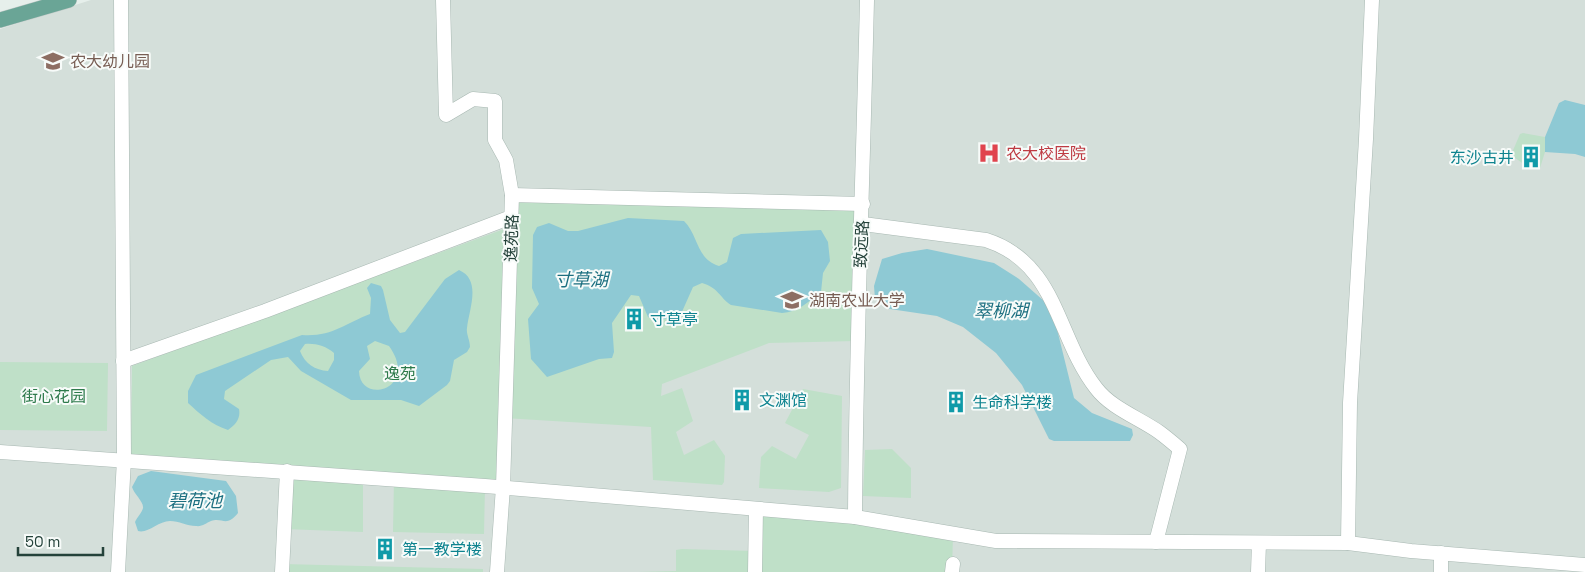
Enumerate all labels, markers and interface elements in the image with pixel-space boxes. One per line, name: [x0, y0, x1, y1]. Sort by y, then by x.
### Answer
school or university icon: 农大幼儿园: [40, 48, 66, 74]
place label: 农大幼儿园: [70, 51, 150, 72]
hospital icon: 农大校医院: [976, 140, 1002, 166]
place label: 农大校医院: [1006, 143, 1086, 164]
building icon: 东沙古井: [1518, 144, 1544, 170]
place label: 东沙古井: [1450, 147, 1514, 168]
street label: 逸苑路: [500, 214, 523, 262]
street label: 致远路: [850, 220, 873, 269]
water label: 寸草湖: [554, 268, 611, 291]
school or university icon: 湖南农业大学: [779, 287, 805, 313]
place label: 湖南农业大学: [809, 290, 905, 311]
water label: 翠柳湖: [974, 299, 1031, 322]
building icon: 寸草亭: [621, 306, 647, 332]
place label: 寸草亭: [650, 309, 698, 330]
park label: 逸苑: [384, 363, 416, 384]
park label: 街心花园: [22, 386, 86, 407]
building icon: 文渊馆: [729, 387, 755, 413]
building icon: 生命科学楼: [943, 389, 969, 415]
place label: 文渊馆: [759, 390, 807, 411]
place label: 生命科学楼: [972, 392, 1052, 413]
water label: 碧荷池: [168, 489, 224, 512]
scale bar: [18, 524, 102, 556]
text: 50 m: [25, 532, 60, 551]
building icon: 第一教学楼: [372, 536, 398, 562]
place label: 第一教学楼: [402, 539, 482, 560]

